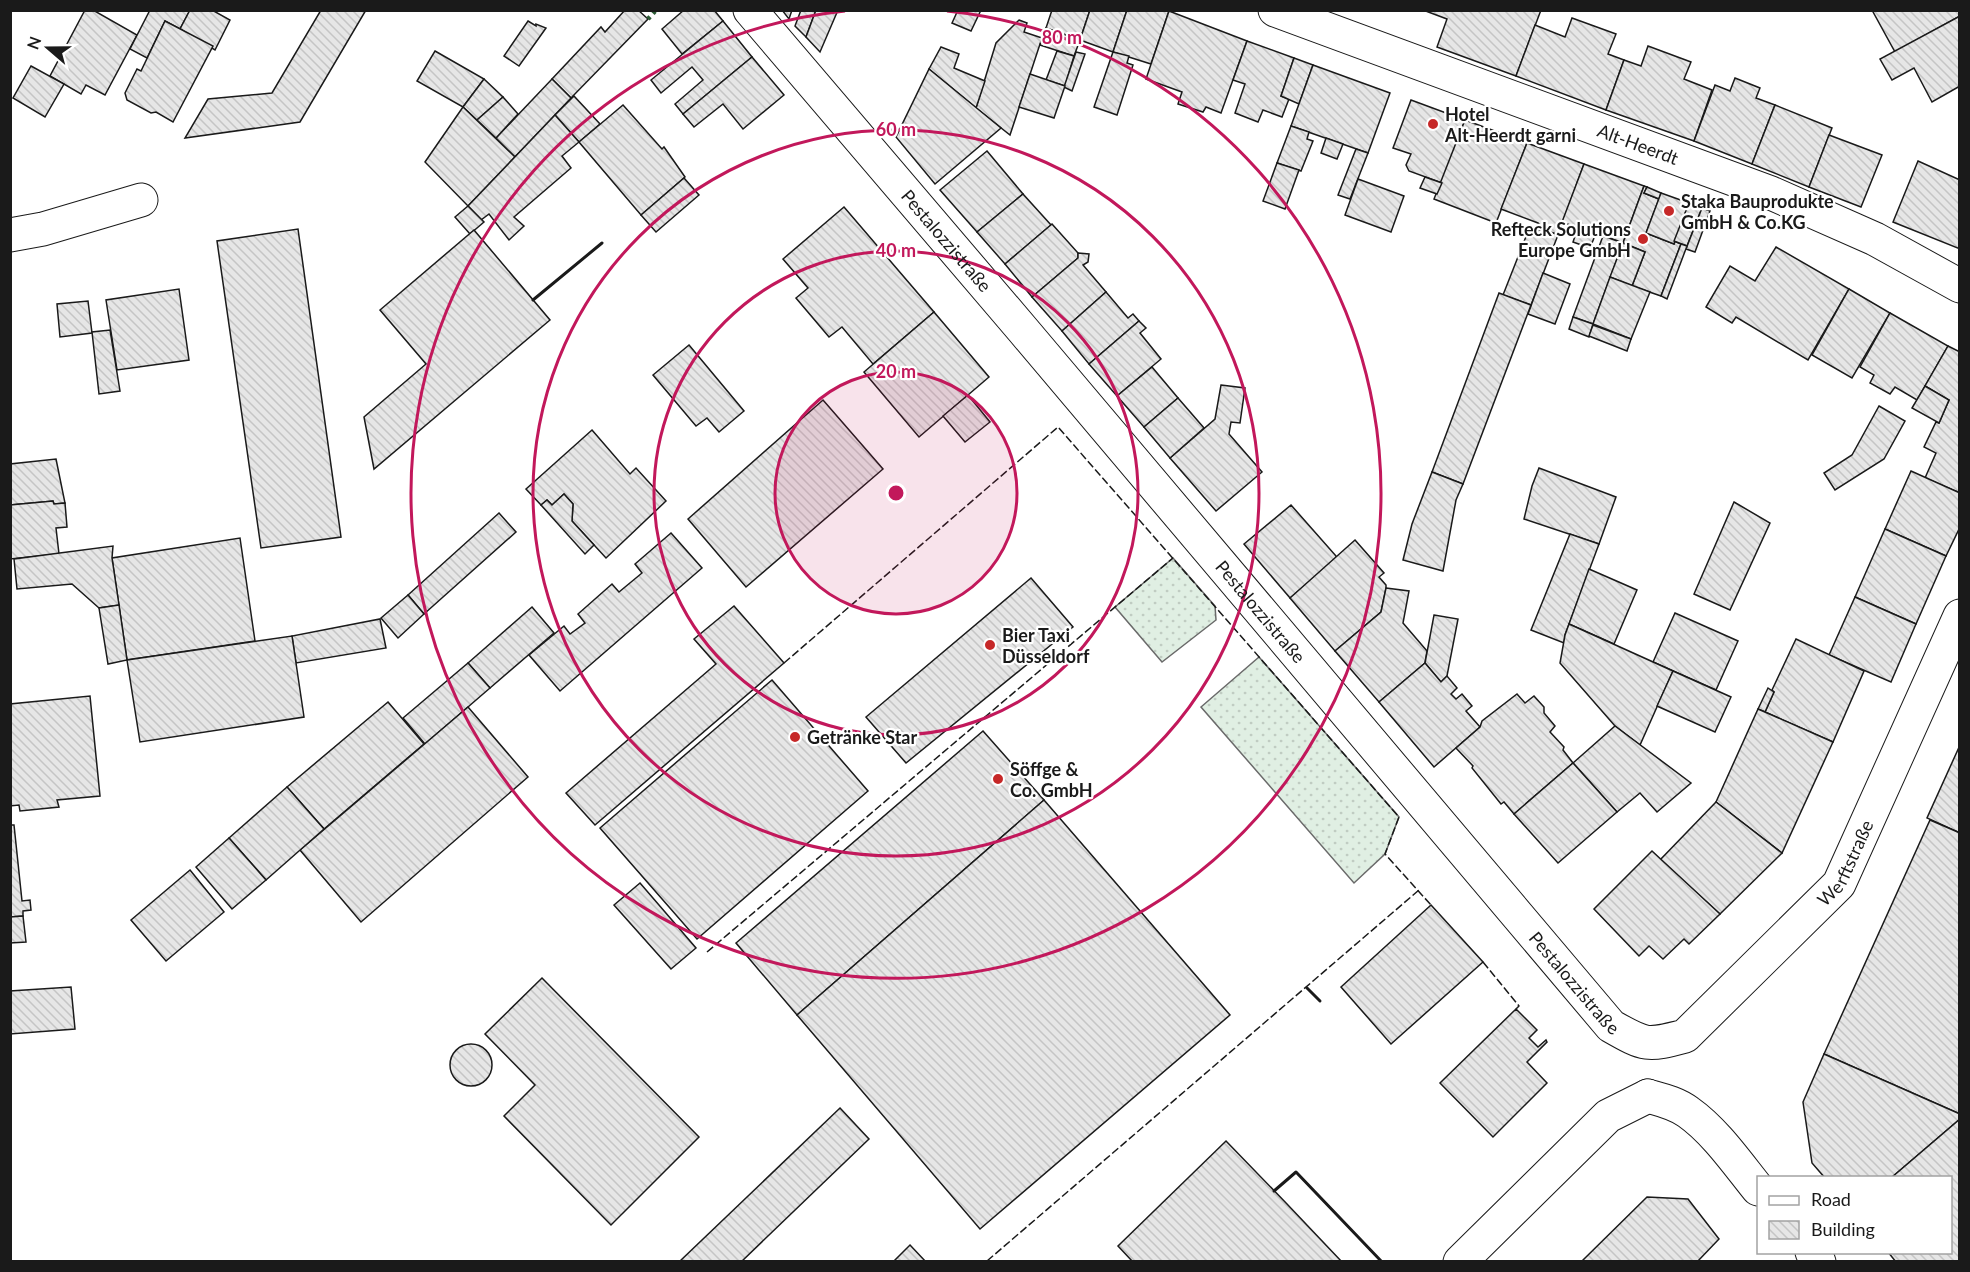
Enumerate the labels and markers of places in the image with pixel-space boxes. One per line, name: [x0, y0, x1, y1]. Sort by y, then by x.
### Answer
place label: Hotel Alt-Heerdt garni: [1444, 103, 1576, 146]
marker: Hotel Alt-Heerdt garni: [1426, 117, 1440, 131]
place label: Staka Bauprodukte GmbH & Co.KG: [1681, 190, 1834, 233]
marker: Staka Bauprodukte GmbH & Co.KG: [1662, 204, 1676, 218]
place label: Refteck Solutions Europe GmbH: [1491, 218, 1631, 261]
marker: Refteck Solutions Europe GmbH: [1636, 232, 1650, 246]
centre of rings: [886, 483, 906, 503]
place label: Bier Taxi Düsseldorf: [1002, 624, 1090, 667]
marker: Bier Taxi Düsseldorf: [983, 638, 997, 652]
place label: Getränke Star: [807, 726, 918, 748]
marker: Getränke Star: [788, 730, 802, 744]
place label: Söffge & Co. GmbH: [1010, 758, 1093, 801]
marker: Söffge & Co. GmbH: [991, 772, 1005, 786]

